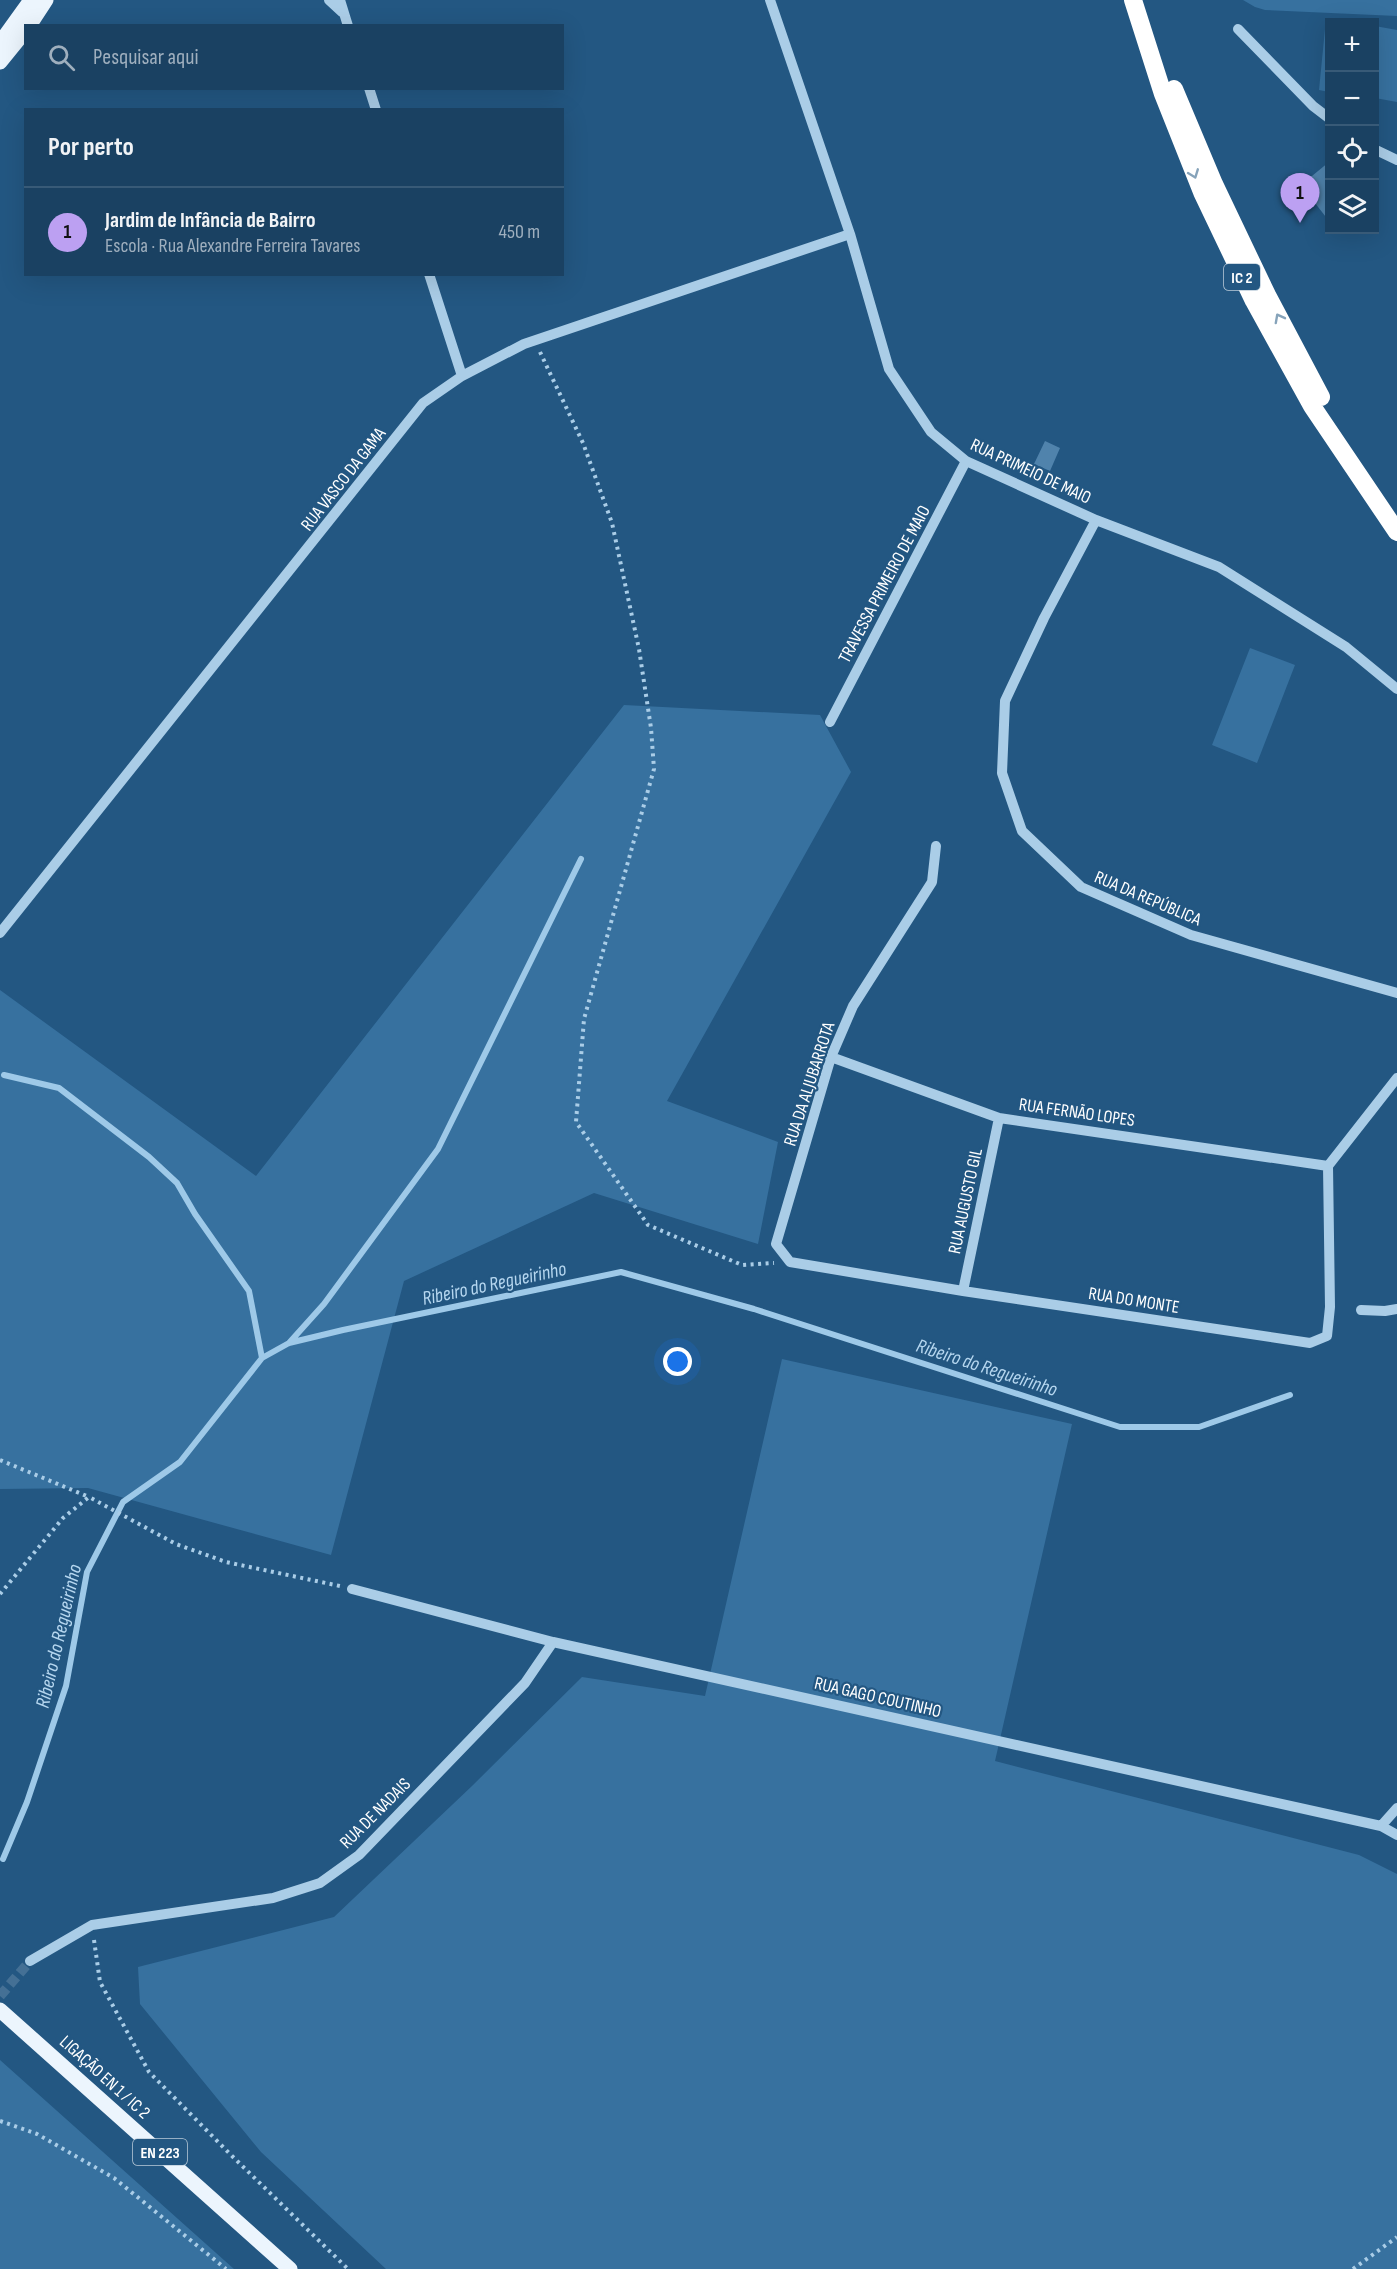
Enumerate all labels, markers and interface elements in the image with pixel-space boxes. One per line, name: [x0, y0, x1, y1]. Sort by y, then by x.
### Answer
map controls: [1325, 18, 1379, 234]
button: +: [1325, 18, 1379, 72]
search box: [24, 24, 564, 90]
icon: search: [45, 41, 78, 74]
text: Pesquisar aqui: [93, 44, 198, 71]
button: −: [1325, 72, 1379, 126]
button: locate: [1325, 126, 1379, 180]
text: Por perto: [48, 132, 134, 163]
one-way arrow: [1187, 168, 1200, 179]
pin: 1: [1280, 174, 1320, 223]
button: layers: [1325, 180, 1379, 234]
text: Jardim de Infância de Bairro: [105, 207, 316, 234]
text: 1: [64, 220, 71, 244]
text: 450 m: [499, 220, 540, 244]
text: Escola · Rua Alexandre Ferreira Tavares: [105, 234, 361, 258]
road number: IC 2: [1224, 264, 1260, 290]
one-way arrow: [1275, 314, 1286, 324]
street label: RUA VASCO DA GAMA: [297, 423, 390, 535]
street label: RUA PRIMEIO DE MAIO: [967, 434, 1094, 509]
street label: TRAVESSA PRIMEIRO DE MAIO: [834, 502, 935, 666]
street label: RUA DA REPÚBLICA: [1091, 867, 1205, 930]
street label: RUA DA ALJUBARROTA: [780, 1019, 839, 1149]
street label: RUA FERNÃO LOPES: [1018, 1094, 1137, 1131]
street label: RUA AUGUSTO GIL: [944, 1146, 987, 1256]
water label: Ribeiro do Regueirinho: [420, 1257, 568, 1311]
street label: RUA DO MONTE: [1087, 1283, 1181, 1318]
water label: Ribeiro do Regueirinho: [913, 1334, 1060, 1402]
your location: [663, 1347, 692, 1376]
water label: Ribeiro do Regueirinho: [31, 1562, 87, 1710]
street label: RUA GAGO COUTINHO: [812, 1673, 943, 1722]
street label: RUA DE NADAIS: [336, 1773, 415, 1853]
street label: LIGAÇÃO EN 1 / IC 2: [55, 2031, 154, 2123]
road number: EN 223: [133, 2139, 187, 2165]

